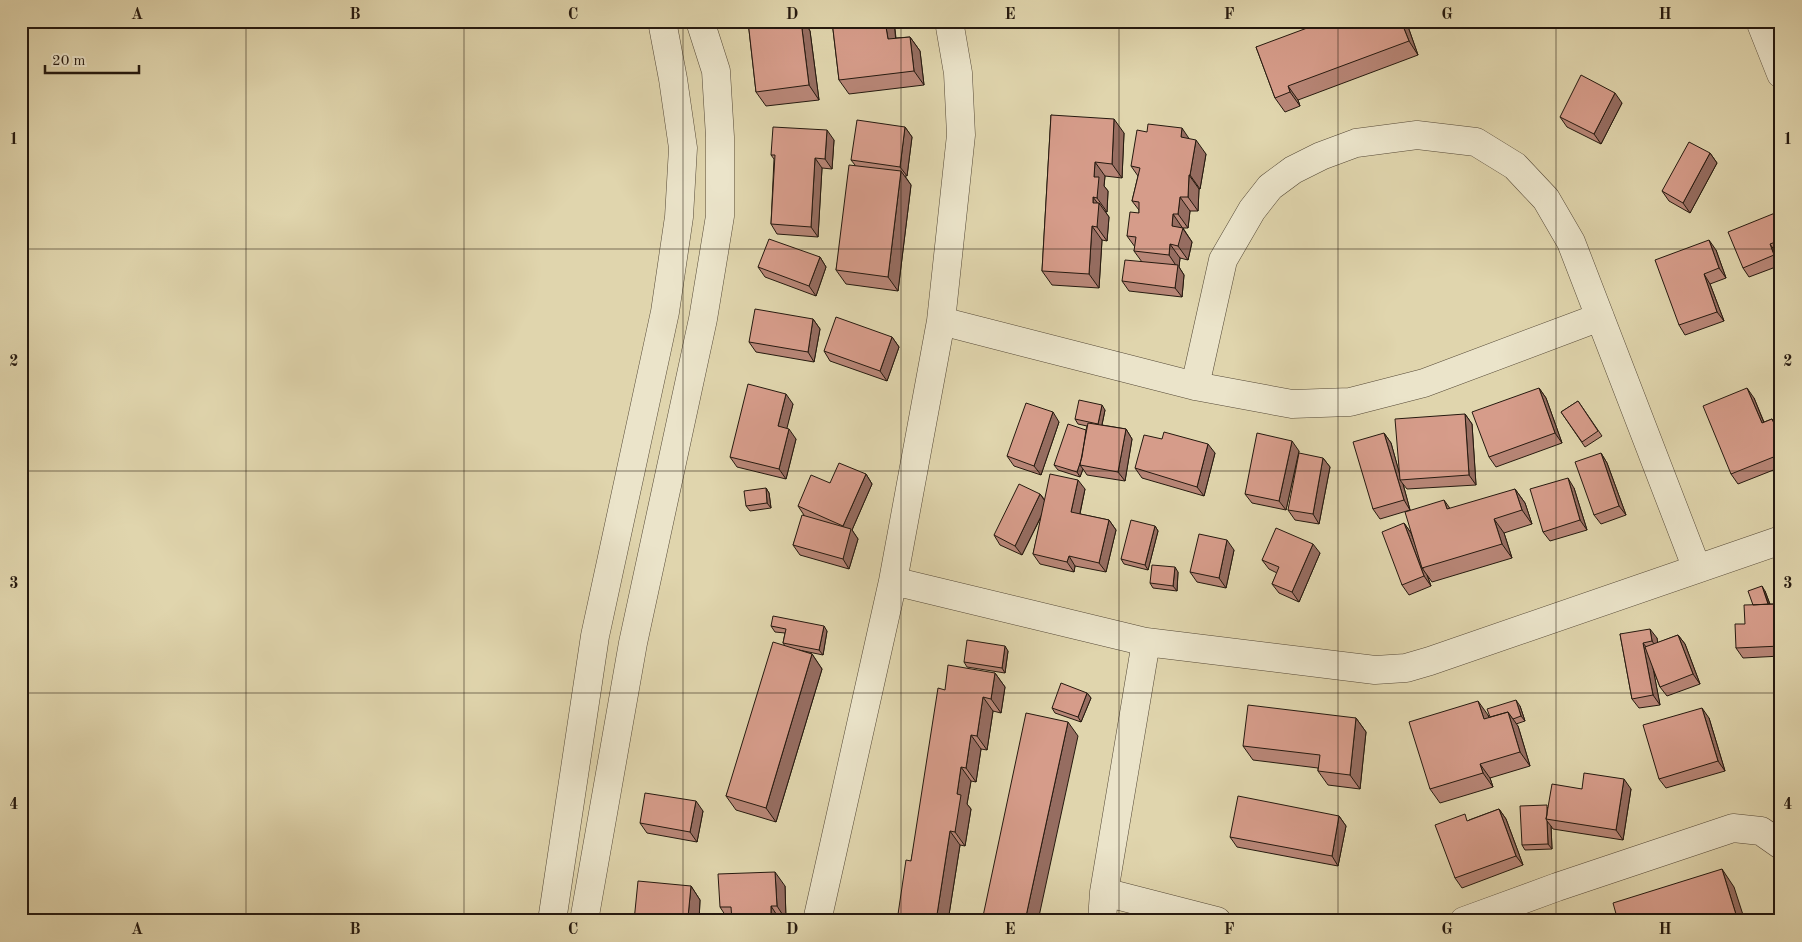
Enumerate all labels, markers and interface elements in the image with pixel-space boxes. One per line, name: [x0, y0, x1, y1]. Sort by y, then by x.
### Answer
text: A: [131, 7, 143, 23]
text: B: [349, 7, 361, 23]
text: C: [568, 7, 578, 23]
text: D: [786, 7, 798, 23]
text: E: [1004, 7, 1016, 23]
text: F: [1224, 7, 1235, 23]
text: G: [1441, 7, 1453, 23]
text: H: [1658, 7, 1672, 23]
scale bar: [45, 42, 139, 74]
text: 20 m: [52, 54, 86, 69]
text: 1: [9, 132, 19, 148]
text: 1: [1783, 132, 1793, 148]
text: 2: [9, 354, 19, 370]
text: 2: [1783, 354, 1793, 370]
text: 3: [9, 576, 19, 592]
text: 3: [1783, 576, 1793, 592]
text: 4: [9, 797, 19, 813]
text: 4: [1783, 797, 1793, 813]
text: A: [131, 922, 143, 938]
text: B: [349, 922, 361, 938]
text: C: [568, 922, 578, 938]
text: D: [786, 922, 798, 938]
text: E: [1004, 922, 1016, 938]
text: F: [1224, 922, 1235, 938]
text: G: [1441, 922, 1453, 938]
text: H: [1658, 922, 1672, 938]

